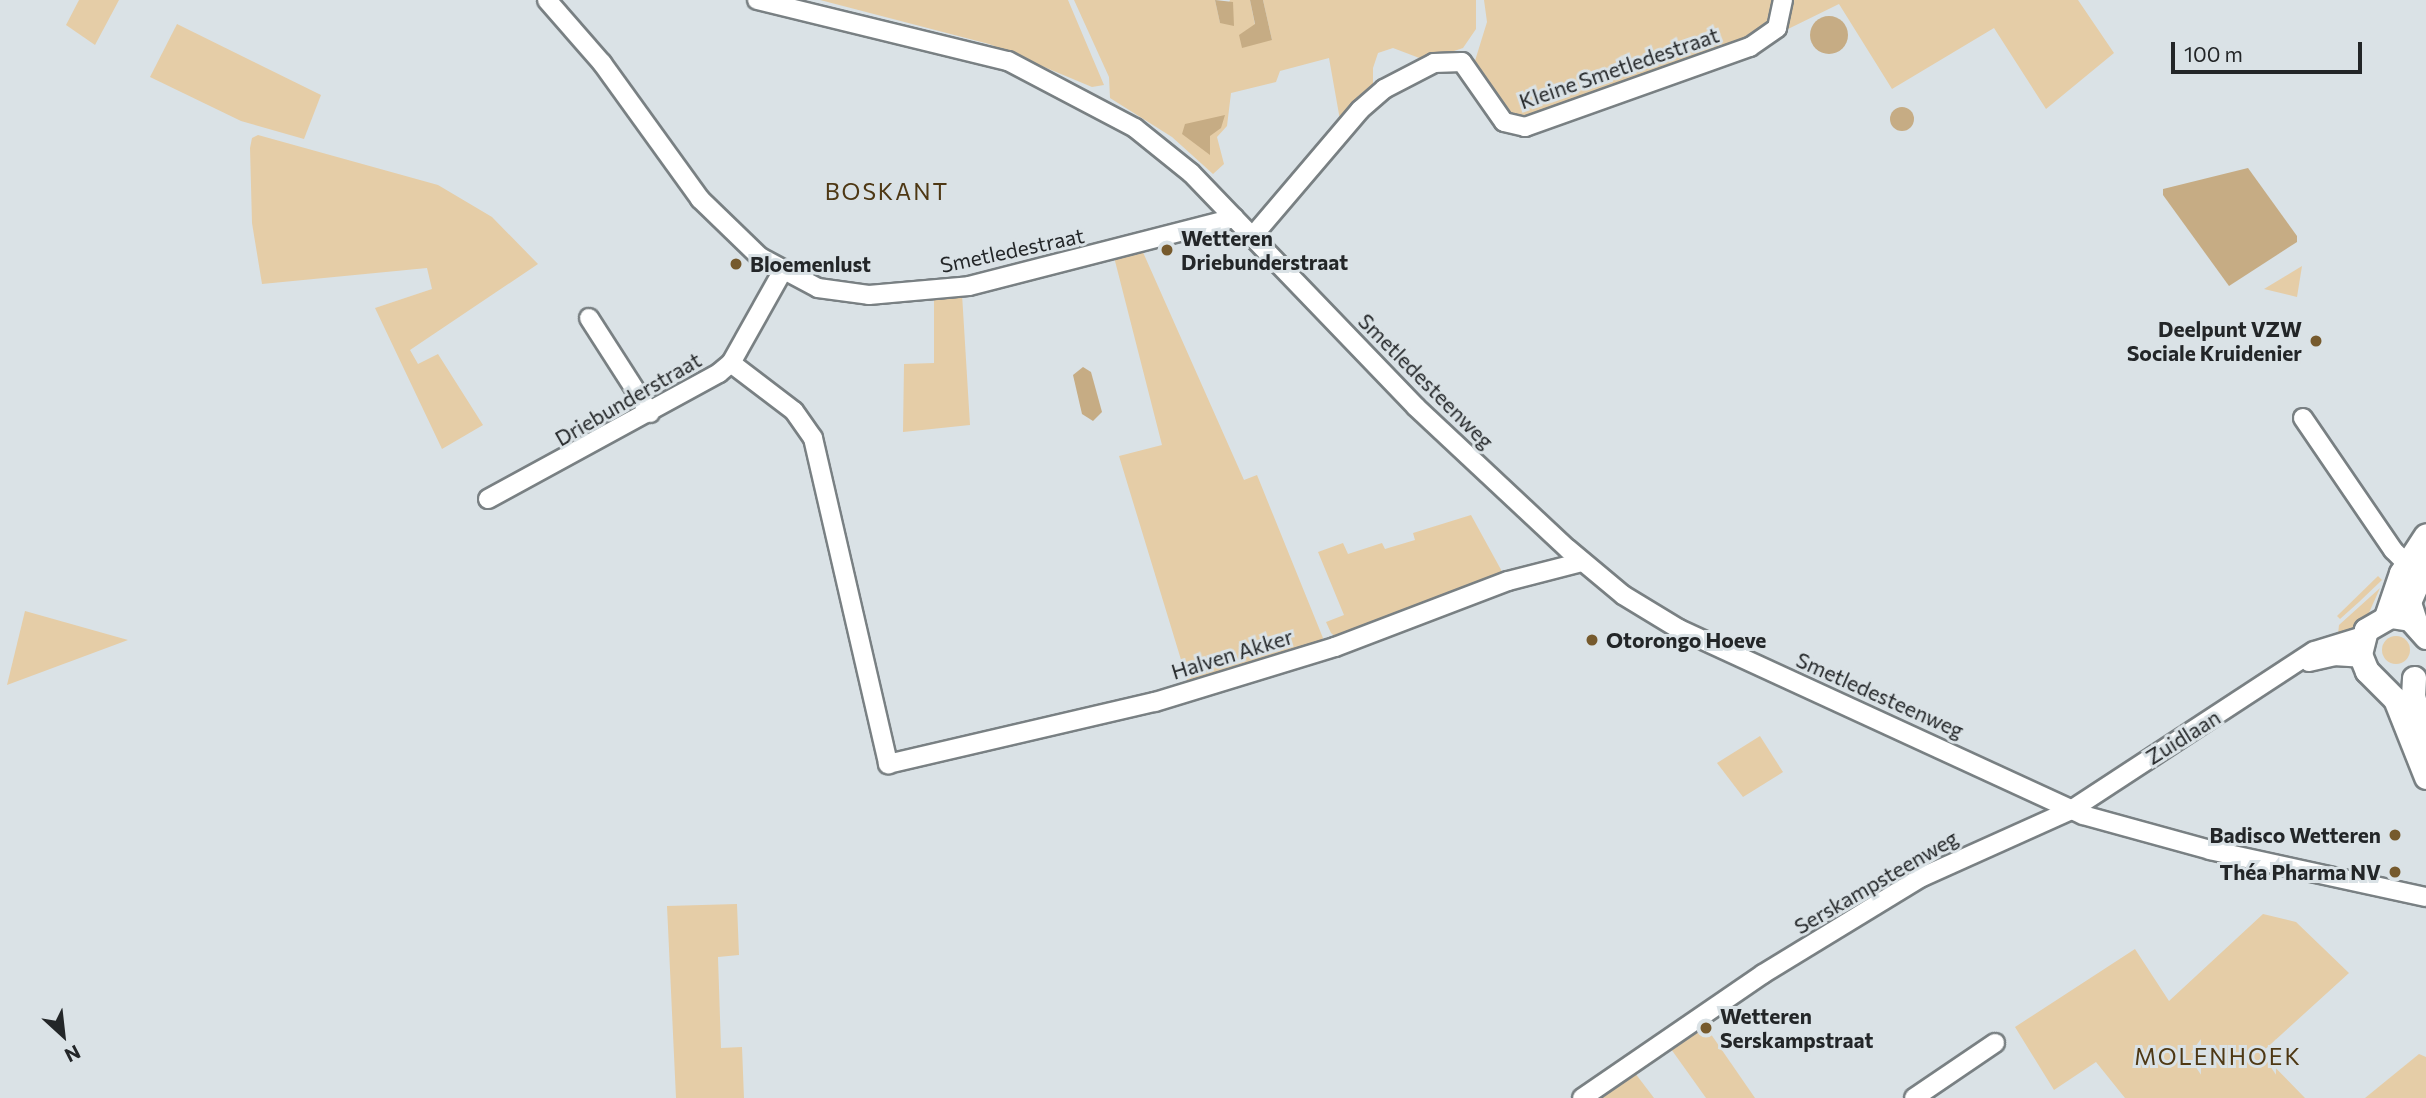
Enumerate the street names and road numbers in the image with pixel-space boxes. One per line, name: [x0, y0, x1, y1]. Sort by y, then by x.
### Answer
street label: Kleine Smetledestraat: [1516, 22, 1722, 114]
street label: Smetledestraat: [938, 222, 1086, 278]
street label: Smetledesteenweg: [1353, 308, 1499, 454]
street label: Driebunderstraat: [550, 347, 706, 451]
street label: Halven Akker: [1168, 624, 1296, 684]
street label: Smetledesteenweg: [1792, 647, 1968, 743]
street label: Zuidlaan: [2141, 704, 2225, 770]
street label: Serskampsteenweg: [1790, 825, 1962, 939]

